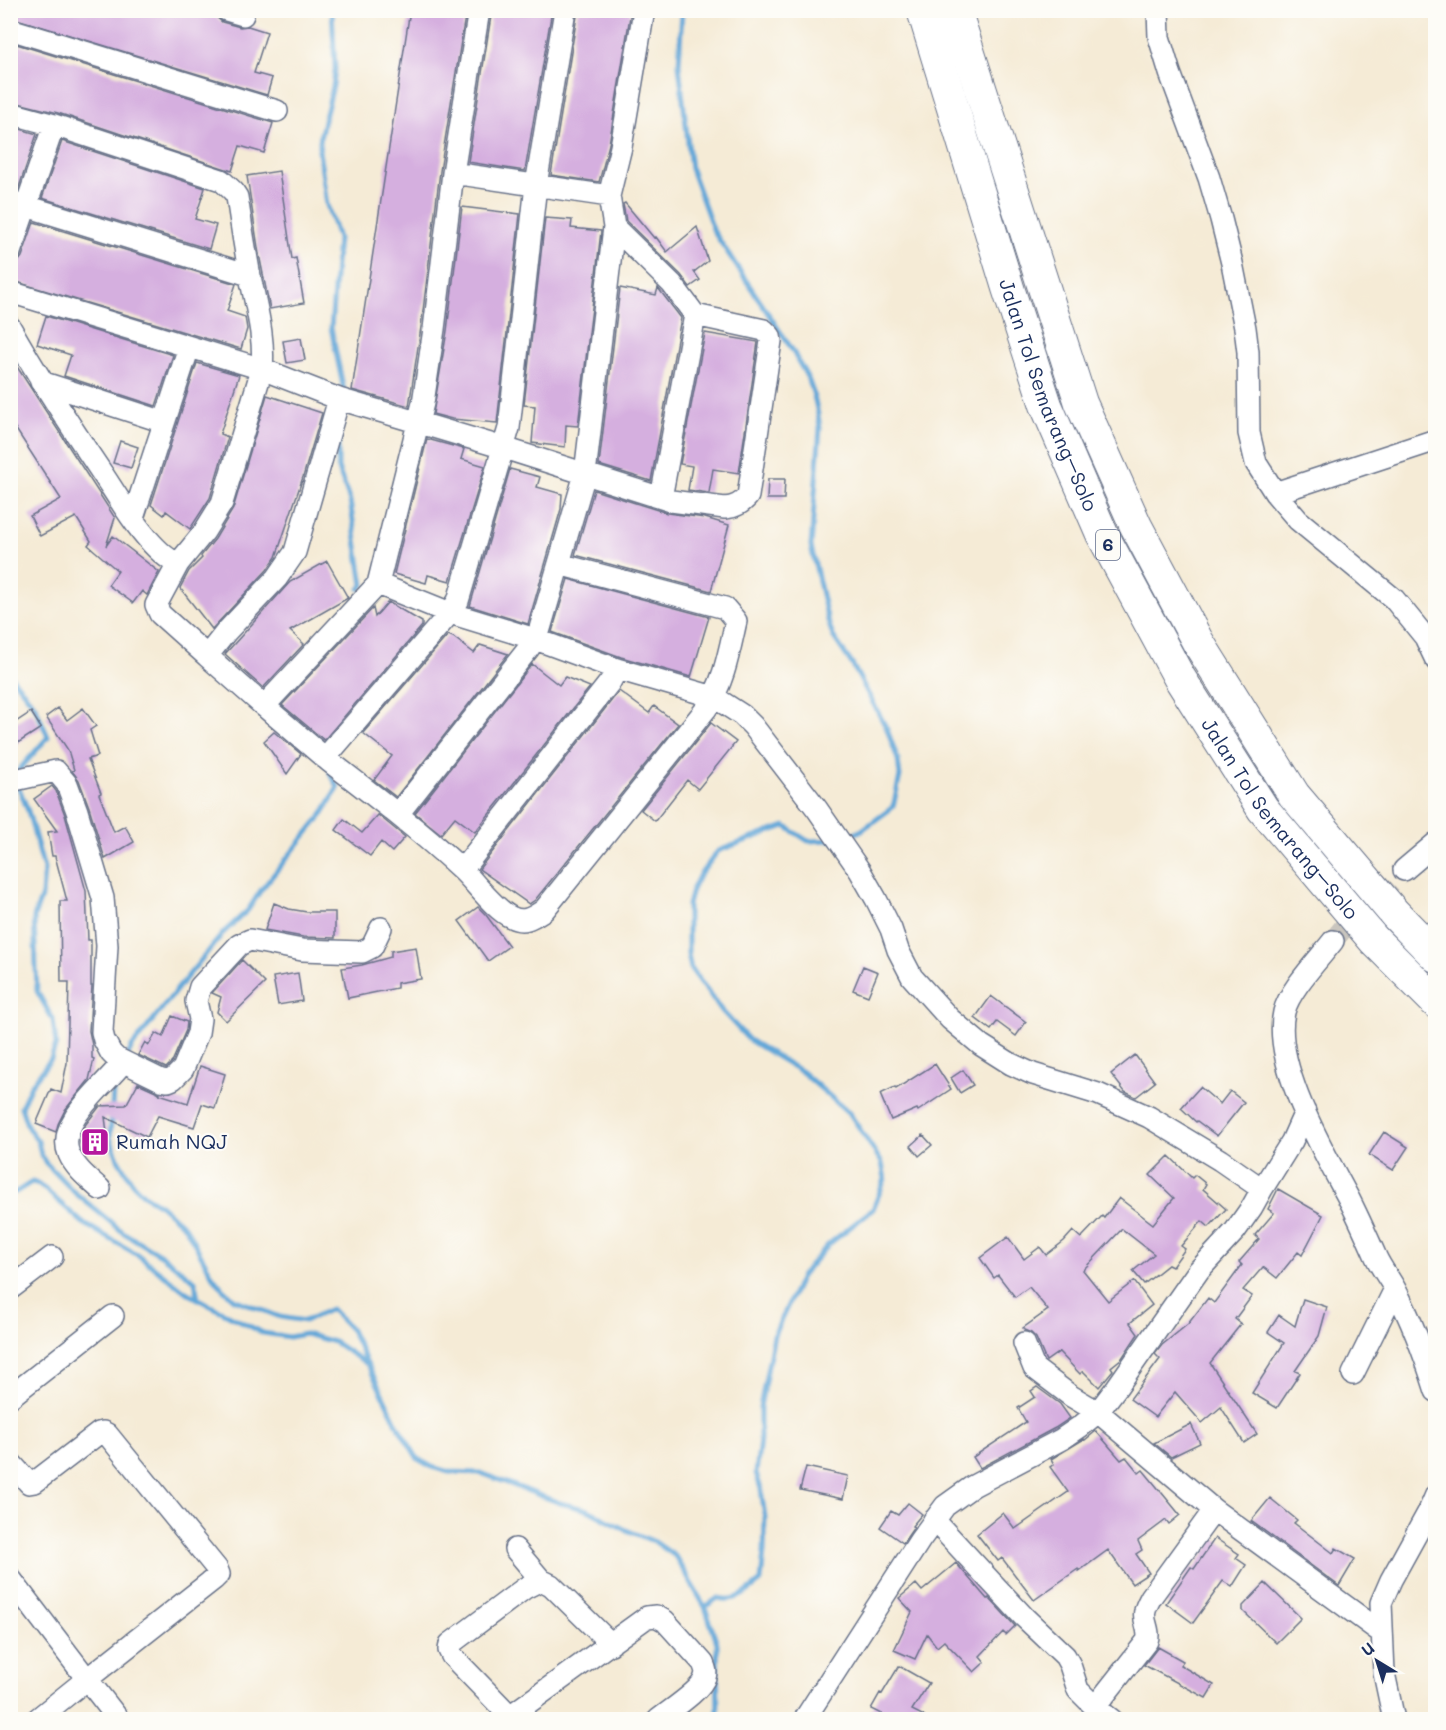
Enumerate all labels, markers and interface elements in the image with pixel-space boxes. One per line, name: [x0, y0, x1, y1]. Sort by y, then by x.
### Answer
street label: Jalan Tol Semarang–Solo: [994, 275, 1105, 515]
road number: 6: [1096, 530, 1120, 560]
street label: Jalan Tol Semarang–Solo: [1196, 712, 1365, 925]
building icon: Rumah NQJ: [79, 1126, 111, 1158]
place label: Rumah NQJ: [116, 1128, 227, 1154]
north arrow: [1347, 1631, 1407, 1691]
text: U: [1357, 1637, 1378, 1661]

